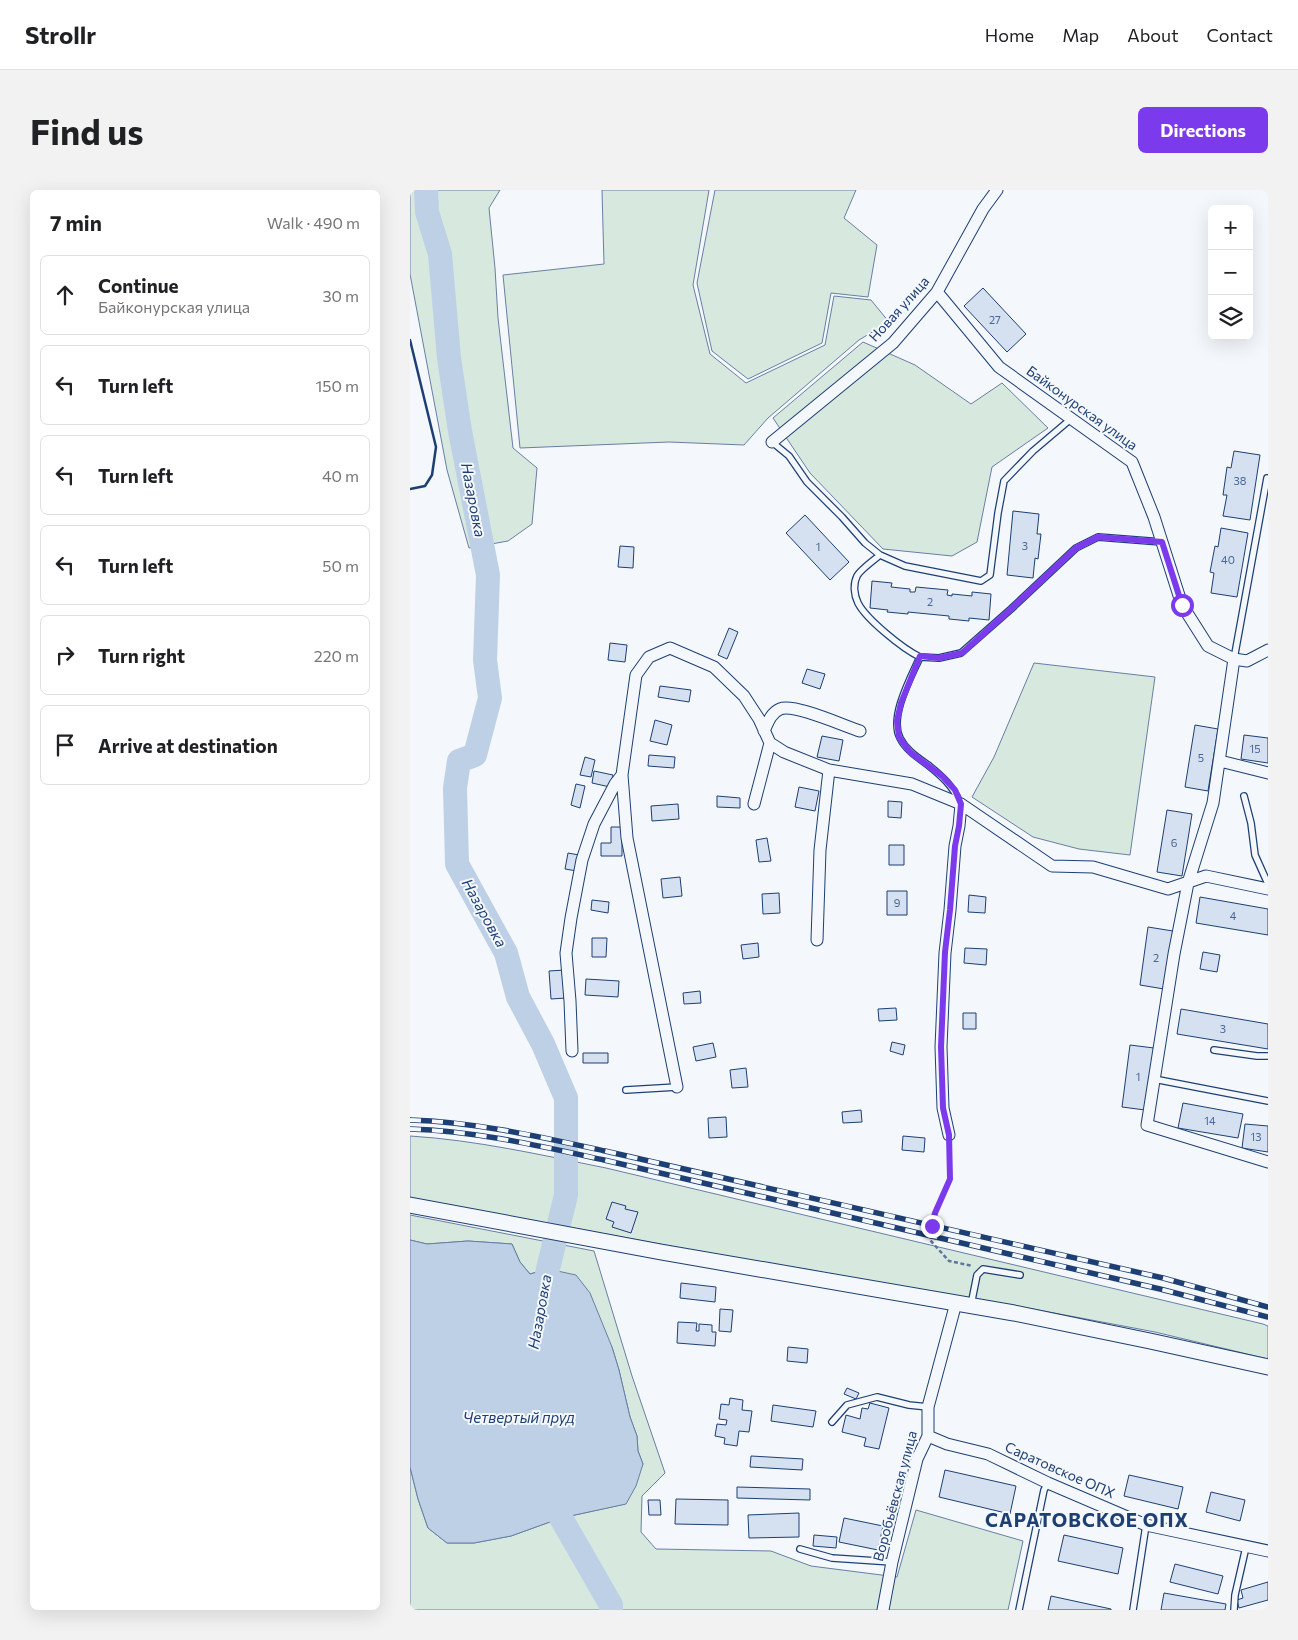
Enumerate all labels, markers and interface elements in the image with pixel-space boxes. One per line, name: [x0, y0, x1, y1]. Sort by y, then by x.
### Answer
text: Strollr: [25, 20, 96, 49]
text: Home: [985, 24, 1034, 46]
text: Map: [1062, 24, 1099, 46]
text: About: [1127, 24, 1179, 46]
text: Contact: [1207, 24, 1273, 46]
button: Directions: [1138, 107, 1268, 153]
text: Find us: [30, 109, 144, 152]
map controls: [1208, 205, 1253, 340]
button: +: [1208, 205, 1253, 250]
text: 7 min: [50, 210, 102, 235]
text: Walk · 490 m: [267, 213, 360, 232]
button: −: [1208, 250, 1253, 295]
street label: Новая улица: [865, 273, 932, 345]
text: Continue: [98, 274, 178, 297]
icon: ahead: [51, 281, 79, 309]
text: 30 m: [322, 286, 359, 305]
button: layers: [1208, 295, 1253, 340]
text: Байконурская улица: [98, 297, 250, 316]
house number: 27: [989, 313, 1001, 326]
street label: Байконурская улица: [1023, 362, 1141, 454]
icon: left: [51, 371, 79, 399]
text: Turn left: [98, 374, 173, 397]
text: 150 m: [316, 376, 359, 395]
icon: left: [51, 461, 79, 489]
water label: Назаровка: [458, 461, 490, 539]
text: Turn left: [98, 464, 173, 487]
text: 40 m: [322, 466, 359, 485]
house number: 38: [1234, 474, 1247, 487]
house number: 3: [1022, 539, 1028, 552]
house number: 1: [816, 540, 820, 553]
icon: left: [51, 551, 79, 579]
house number: 40: [1221, 553, 1235, 566]
text: Turn left: [98, 554, 173, 577]
text: 50 m: [322, 556, 359, 575]
route start: [1171, 594, 1194, 617]
house number: 2: [927, 595, 933, 608]
icon: right: [51, 641, 79, 669]
text: Turn right: [98, 644, 185, 667]
text: 220 m: [314, 646, 359, 665]
icon: arrive: [51, 731, 79, 759]
text: Arrive at destination: [98, 734, 278, 757]
house number: 15: [1249, 742, 1261, 755]
house number: 5: [1198, 751, 1204, 764]
house number: 6: [1171, 836, 1178, 849]
water label: Назаровка: [459, 875, 511, 950]
house number: 9: [894, 896, 901, 909]
house number: 4: [1230, 909, 1237, 922]
house number: 2: [1153, 951, 1159, 964]
house number: 3: [1220, 1022, 1226, 1035]
house number: 1: [1136, 1070, 1140, 1083]
house number: 14: [1204, 1114, 1216, 1127]
house number: 13: [1251, 1130, 1261, 1143]
route end: [921, 1215, 944, 1238]
water label: Назаровка: [524, 1273, 554, 1351]
water label: Четвертый пруд: [463, 1408, 575, 1426]
street label: Воробьёвская улица: [869, 1429, 920, 1563]
street label: Саратовское ОПХ: [1003, 1438, 1118, 1501]
district label: САРАТОВСКОЕ ОПХ: [985, 1508, 1189, 1531]

